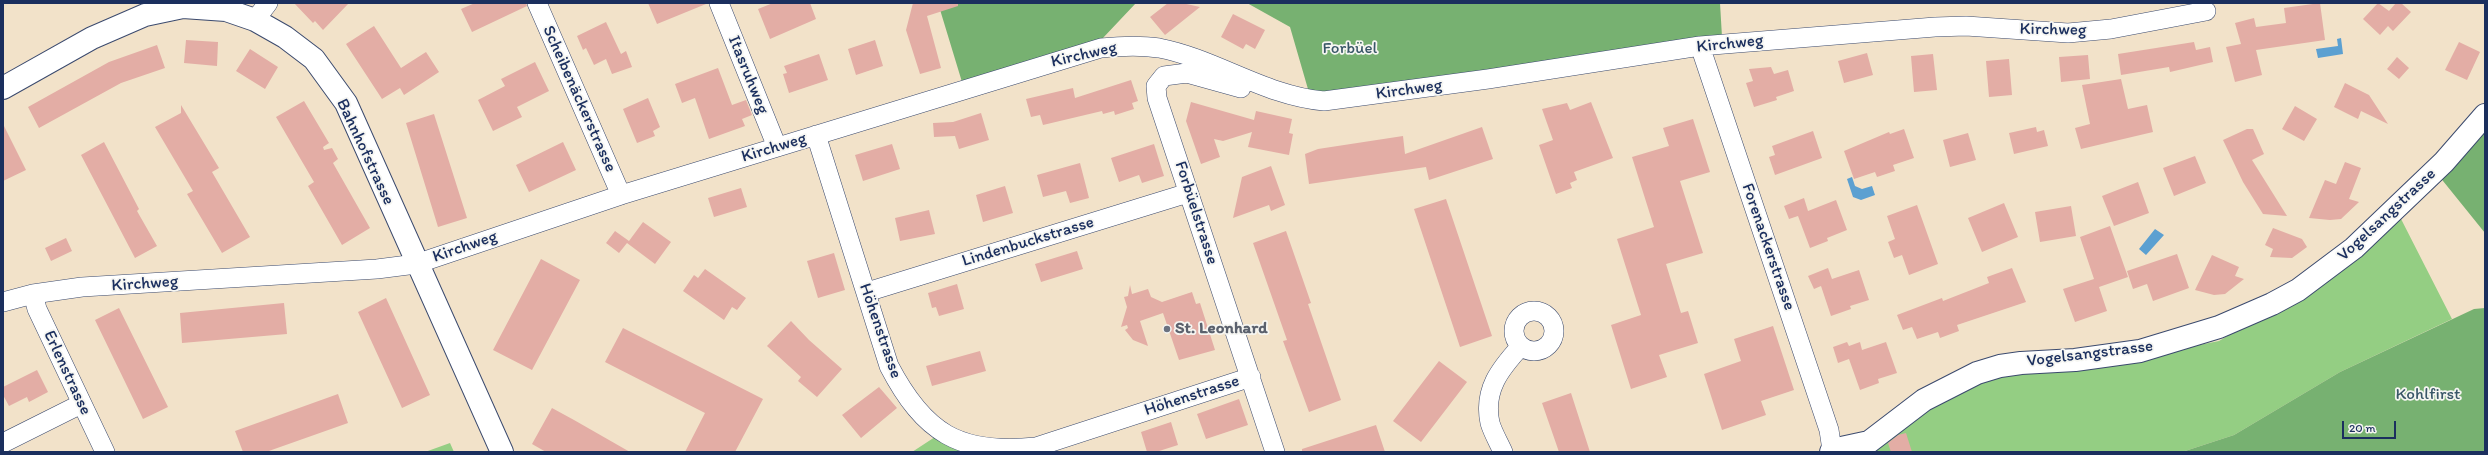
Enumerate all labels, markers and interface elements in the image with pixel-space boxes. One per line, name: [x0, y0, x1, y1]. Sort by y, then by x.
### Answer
street label: Kirchweg: [2019, 19, 2087, 41]
street label: Scheibenäckerstrasse: [538, 23, 620, 175]
street label: Kirchweg: [1696, 30, 1764, 58]
street label: Itasruhweg: [723, 33, 773, 117]
street label: Kirchweg: [1049, 38, 1119, 72]
park label: Forbüel: [1323, 39, 1377, 59]
street label: Kirchweg: [1374, 75, 1444, 105]
street label: Bahnhofstrasse: [331, 96, 399, 208]
street label: Kirchweg: [739, 128, 809, 168]
street label: Forbüelstrasse: [1170, 159, 1222, 267]
street label: Vogelsangstrasse: [2334, 164, 2440, 266]
street label: Forenackerstrasse: [1737, 181, 1799, 313]
street label: Lindenbuckstrasse: [960, 212, 1096, 272]
street label: Kirchweg: [430, 226, 500, 268]
street label: Kirchweg: [111, 271, 179, 297]
street label: Höhenstrasse: [854, 281, 906, 381]
place label: St. Leonhard: [1175, 319, 1268, 339]
marker: St. Leonhard: [1162, 324, 1172, 334]
street label: Erlenstrasse: [39, 327, 95, 419]
street label: Vogelsangstrasse: [2026, 336, 2154, 372]
street label: Höhenstrasse: [1142, 371, 1242, 421]
park label: Kohlfirst: [2396, 385, 2460, 405]
scale bar: [2344, 413, 2398, 439]
text: 20 m: [2349, 421, 2376, 435]

